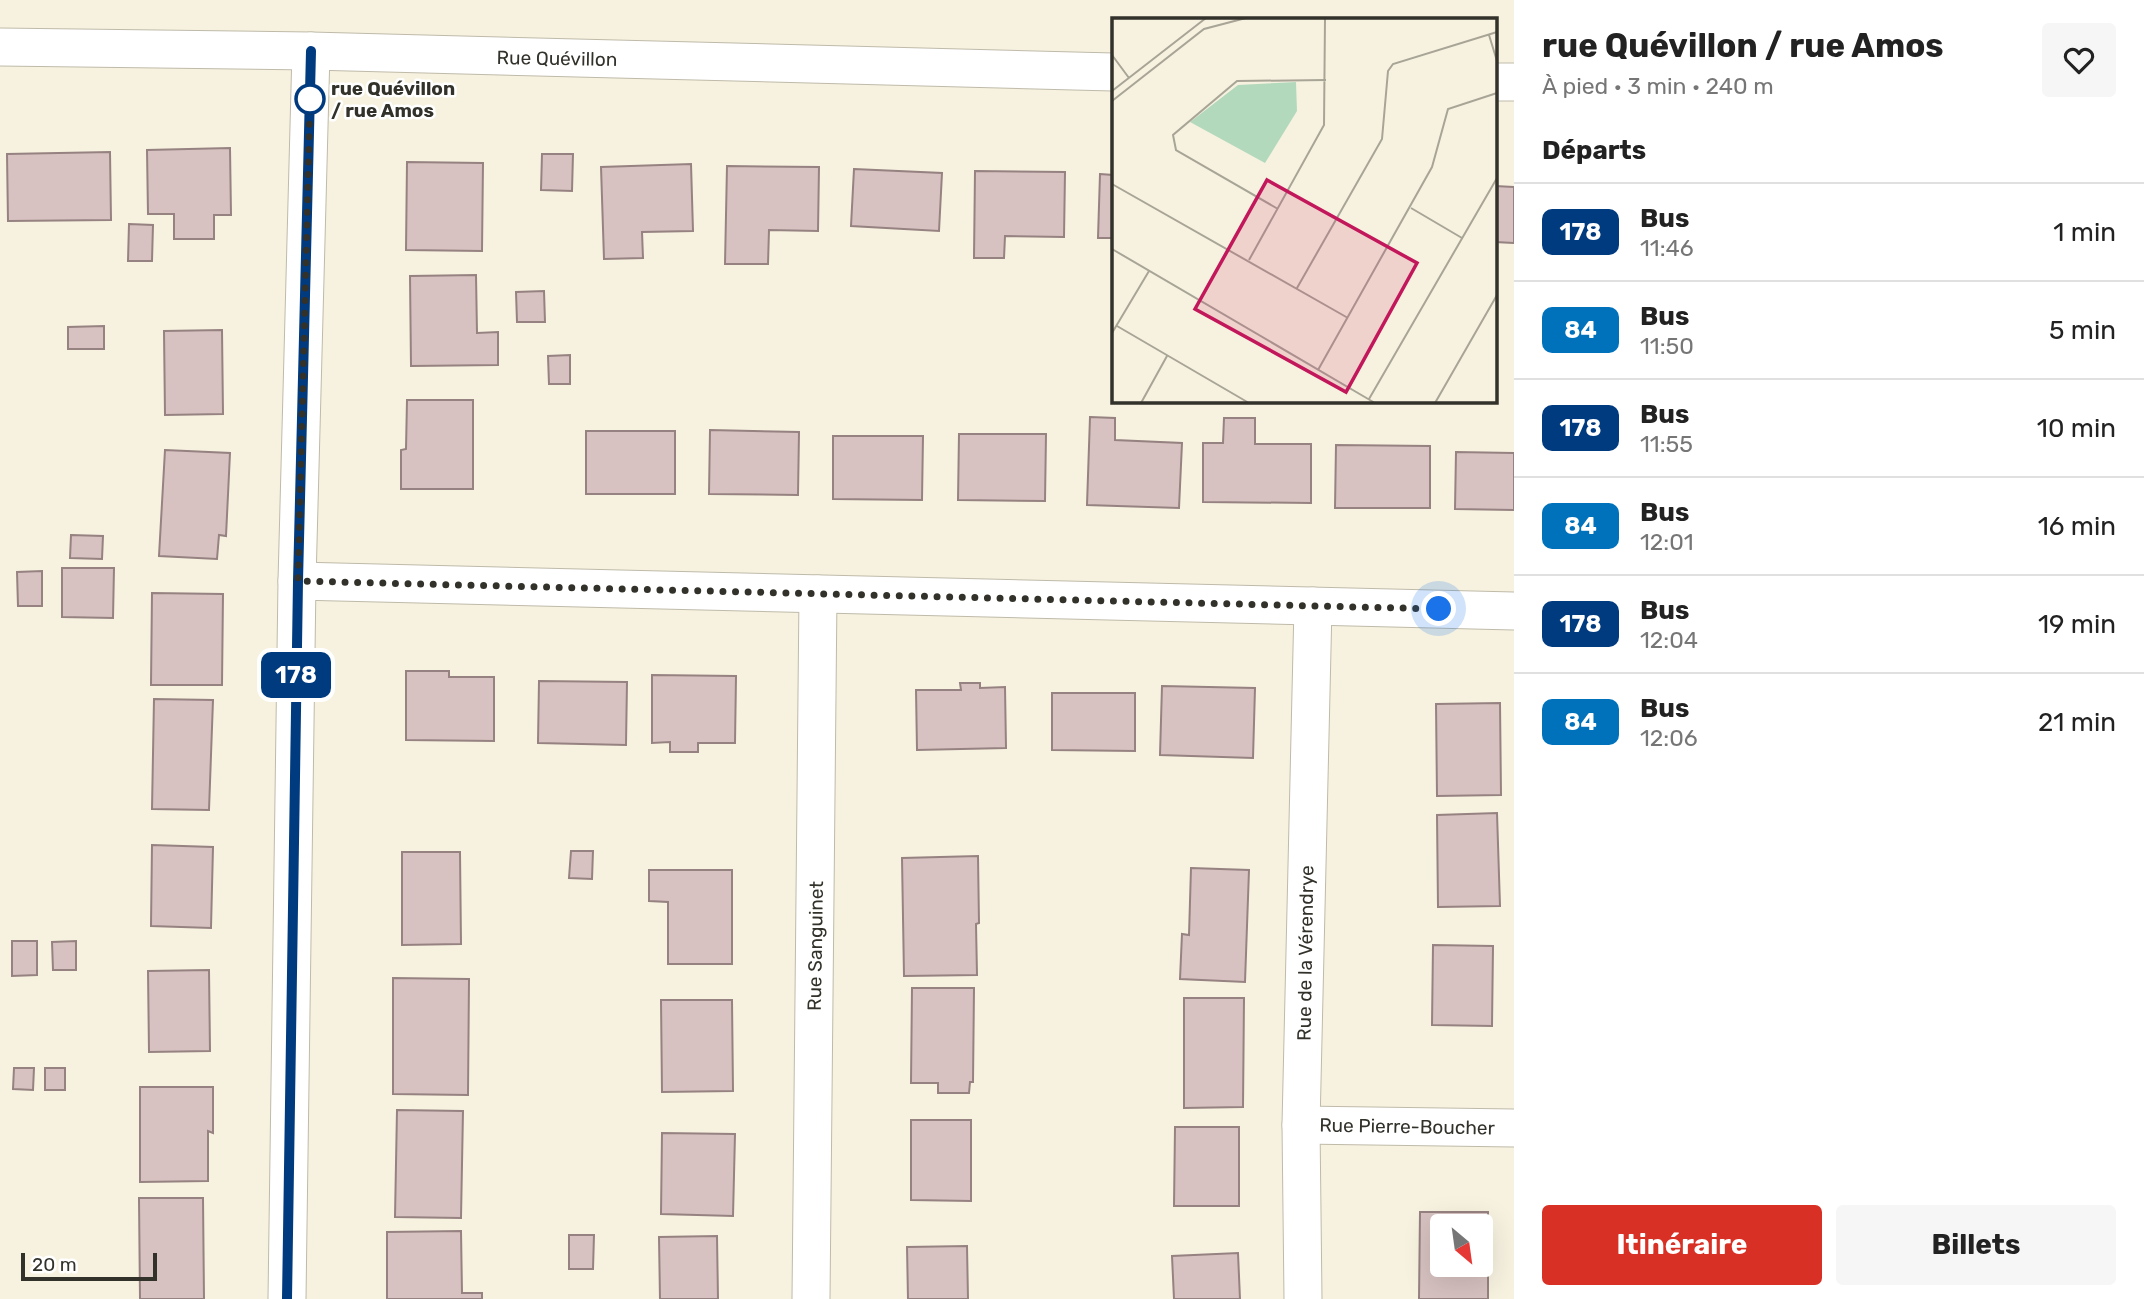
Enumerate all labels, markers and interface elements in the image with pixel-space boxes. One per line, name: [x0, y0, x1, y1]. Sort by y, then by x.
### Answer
inset map: [1112, 18, 1496, 402]
button: heart: [2042, 23, 2116, 97]
text: rue Quévillon / rue Amos: [1542, 26, 1944, 65]
street label: Rue Quévillon: [497, 46, 617, 71]
text: À pied · 3 min · 240 m: [1542, 72, 1774, 100]
place label: rue Quévillon / rue Amos: [331, 77, 455, 122]
marker: rue Quévillon / rue Amos: [295, 84, 325, 114]
text: Départs: [1542, 135, 1646, 166]
text: Bus: [1640, 203, 1689, 234]
text: 1 min: [2053, 217, 2116, 248]
text: 178: [1560, 218, 1601, 246]
text: 11:46: [1640, 234, 1694, 262]
text: Bus: [1640, 301, 1689, 332]
text: 5 min: [2049, 315, 2116, 346]
text: 84: [1564, 316, 1597, 344]
text: 11:50: [1640, 332, 1694, 360]
text: Bus: [1640, 399, 1689, 430]
text: 10 min: [2037, 413, 2116, 444]
text: 178: [1560, 414, 1601, 442]
text: 11:55: [1640, 430, 1693, 458]
text: Bus: [1640, 497, 1689, 528]
text: 16 min: [2038, 511, 2116, 542]
text: 84: [1564, 512, 1597, 540]
text: 12:01: [1640, 528, 1694, 556]
your location: [1421, 591, 1456, 626]
text: Bus: [1640, 595, 1689, 626]
text: 19 min: [2038, 609, 2116, 640]
text: 178: [1560, 610, 1601, 638]
text: 12:04: [1640, 626, 1698, 654]
line badge: 178: [256, 652, 336, 698]
text: 178: [275, 661, 317, 689]
text: Bus: [1640, 693, 1689, 724]
text: 21 min: [2038, 707, 2116, 738]
text: 84: [1564, 708, 1597, 736]
text: 12:06: [1640, 724, 1698, 752]
street label: Rue de la Vérendrye: [1292, 865, 1319, 1041]
street label: Rue Sanguinet: [803, 880, 828, 1011]
street label: Rue Pierre-Boucher: [1319, 1113, 1496, 1140]
button: Itinéraire: [1542, 1205, 1822, 1285]
button: Billets: [1836, 1205, 2116, 1285]
north arrow: [1430, 1214, 1493, 1278]
map controls: [1430, 1214, 1493, 1277]
scale bar: [21, 1250, 158, 1282]
text: 20 m: [32, 1253, 77, 1276]

